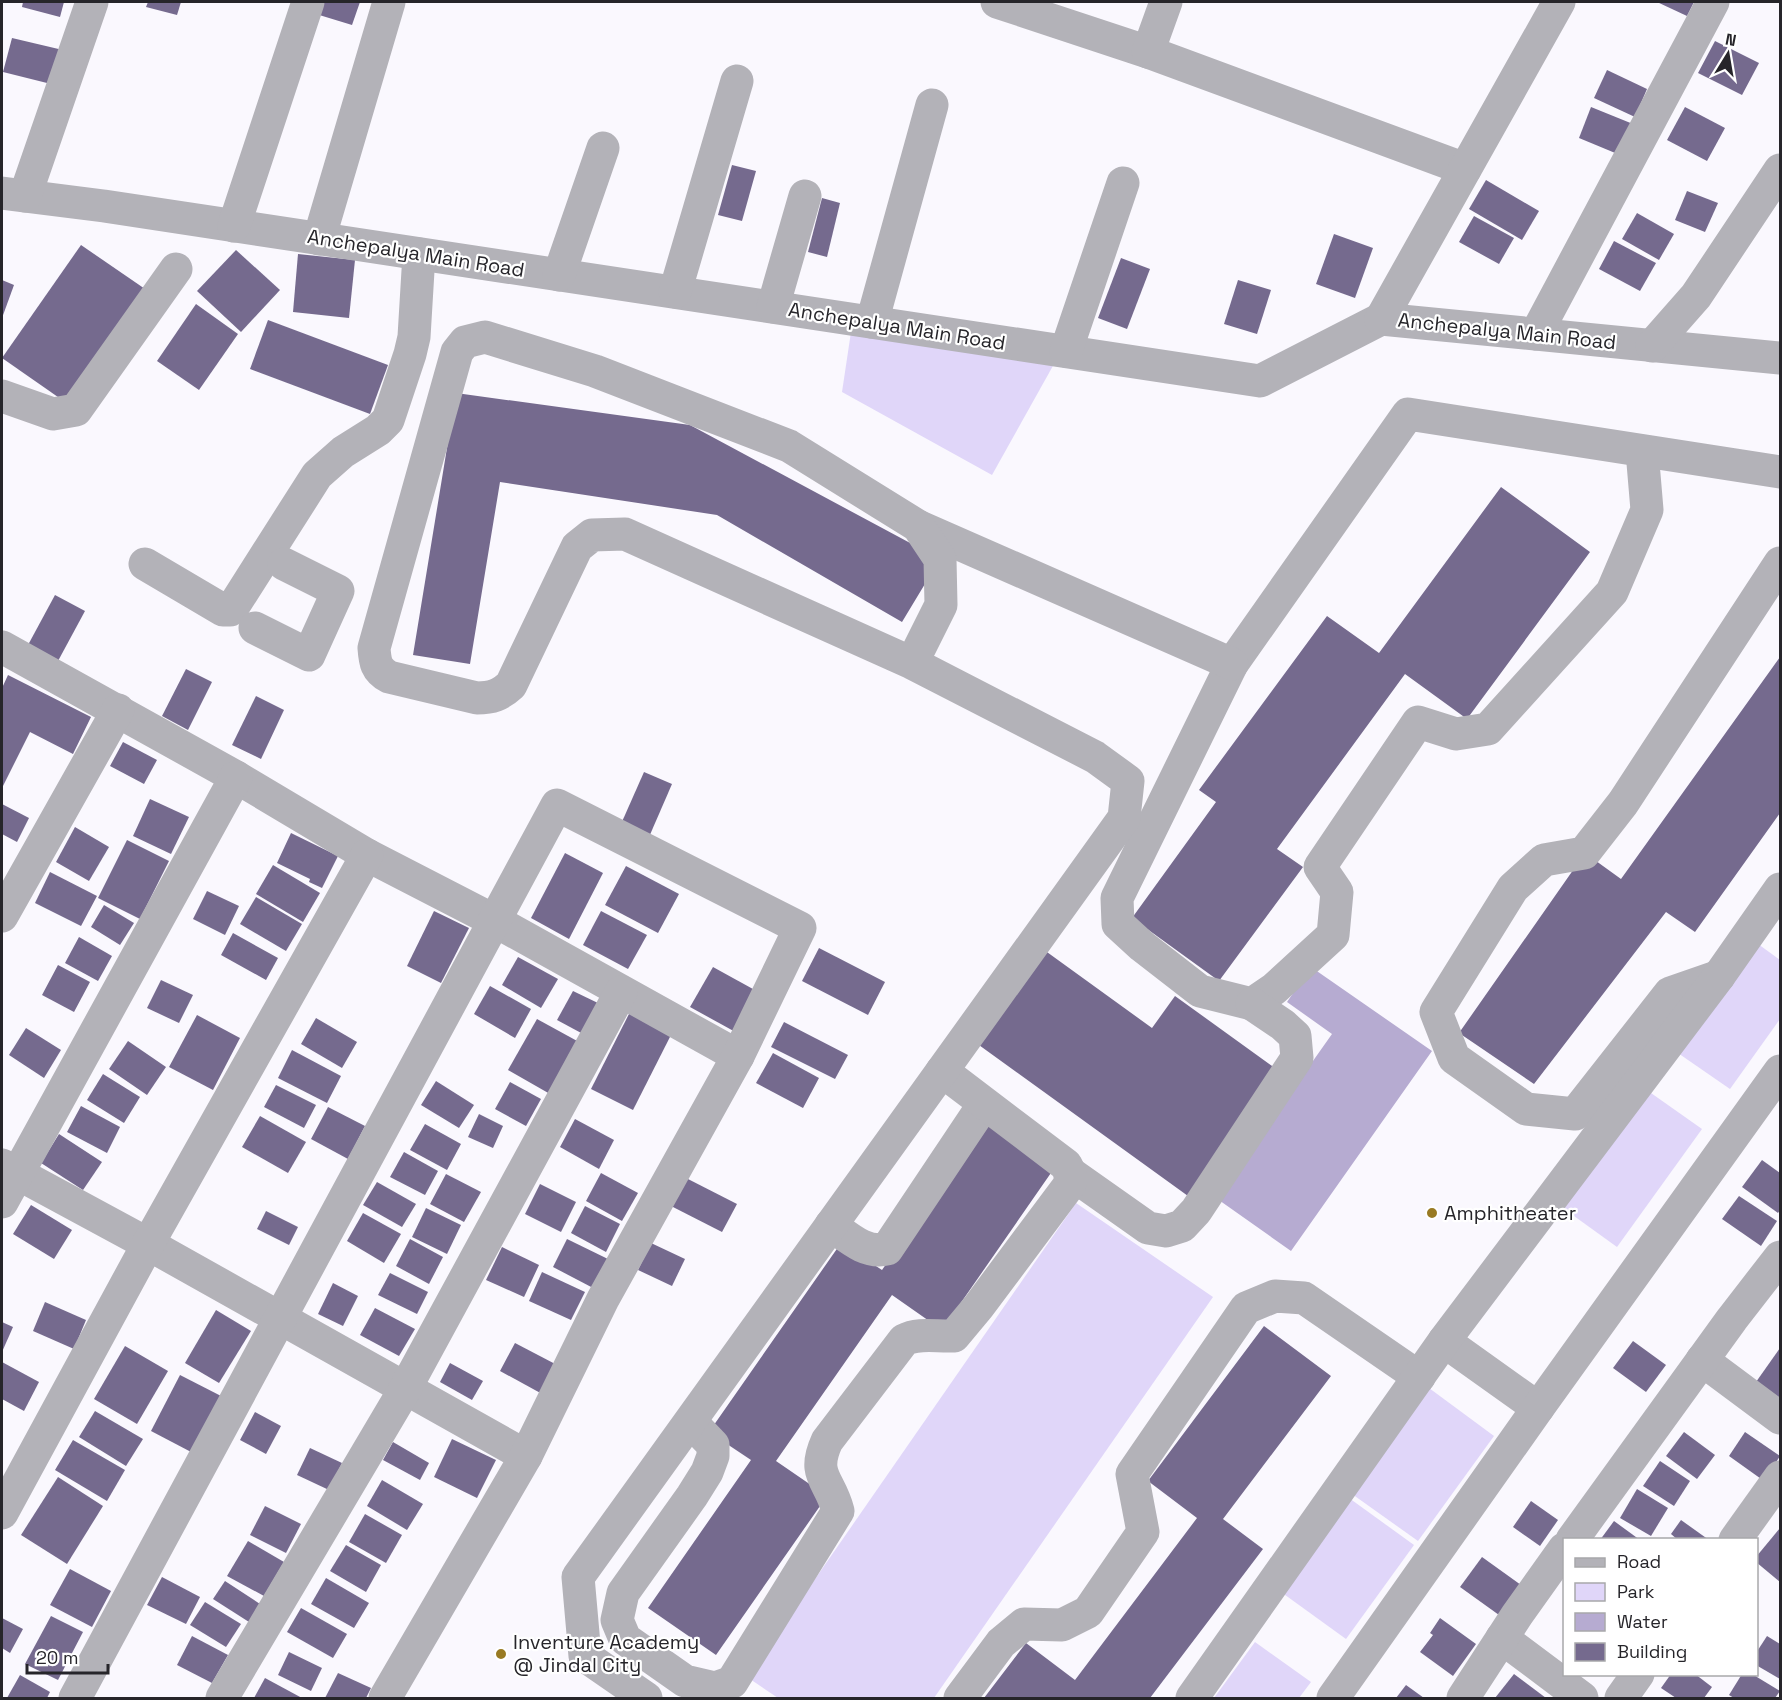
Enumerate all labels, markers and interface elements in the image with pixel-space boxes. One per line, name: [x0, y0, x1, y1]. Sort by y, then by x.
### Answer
north arrow: [1698, 24, 1758, 84]
text: N: [1723, 28, 1738, 51]
street label: Anchepalya Main Road: [306, 223, 526, 283]
street label: Anchepalya Main Road: [787, 296, 1007, 356]
street label: Anchepalya Main Road: [1397, 307, 1617, 355]
place label: Amphitheater: [1444, 1200, 1576, 1226]
marker: Amphitheater: [1425, 1206, 1439, 1220]
legend: [1563, 1538, 1758, 1676]
text: Road: [1617, 1550, 1661, 1573]
text: Park: [1617, 1580, 1655, 1603]
text: Water: [1617, 1610, 1668, 1633]
place label: Inventure Academy @ Jindal City: [513, 1629, 699, 1678]
scale bar: [27, 1637, 108, 1675]
text: Building: [1617, 1640, 1687, 1663]
text: 20 m: [36, 1646, 79, 1669]
marker: Inventure Academy @ Jindal City: [494, 1647, 508, 1661]

